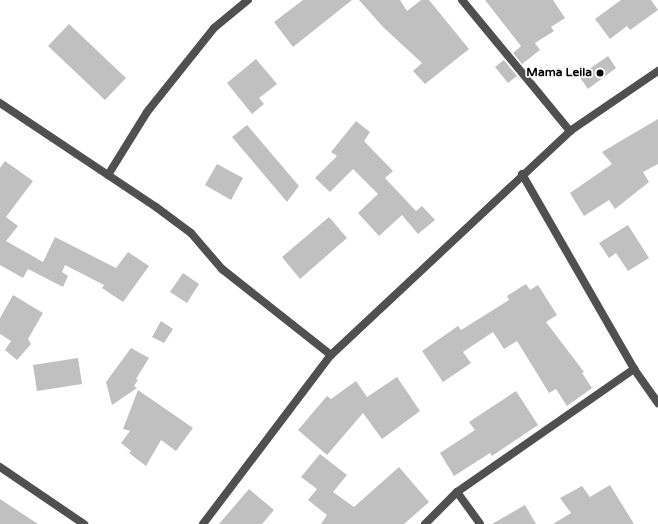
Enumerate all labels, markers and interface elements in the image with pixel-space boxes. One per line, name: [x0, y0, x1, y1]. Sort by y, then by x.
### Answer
place label: Mama Leila: [526, 66, 592, 80]
marker: Mama Leila: [595, 68, 605, 78]

